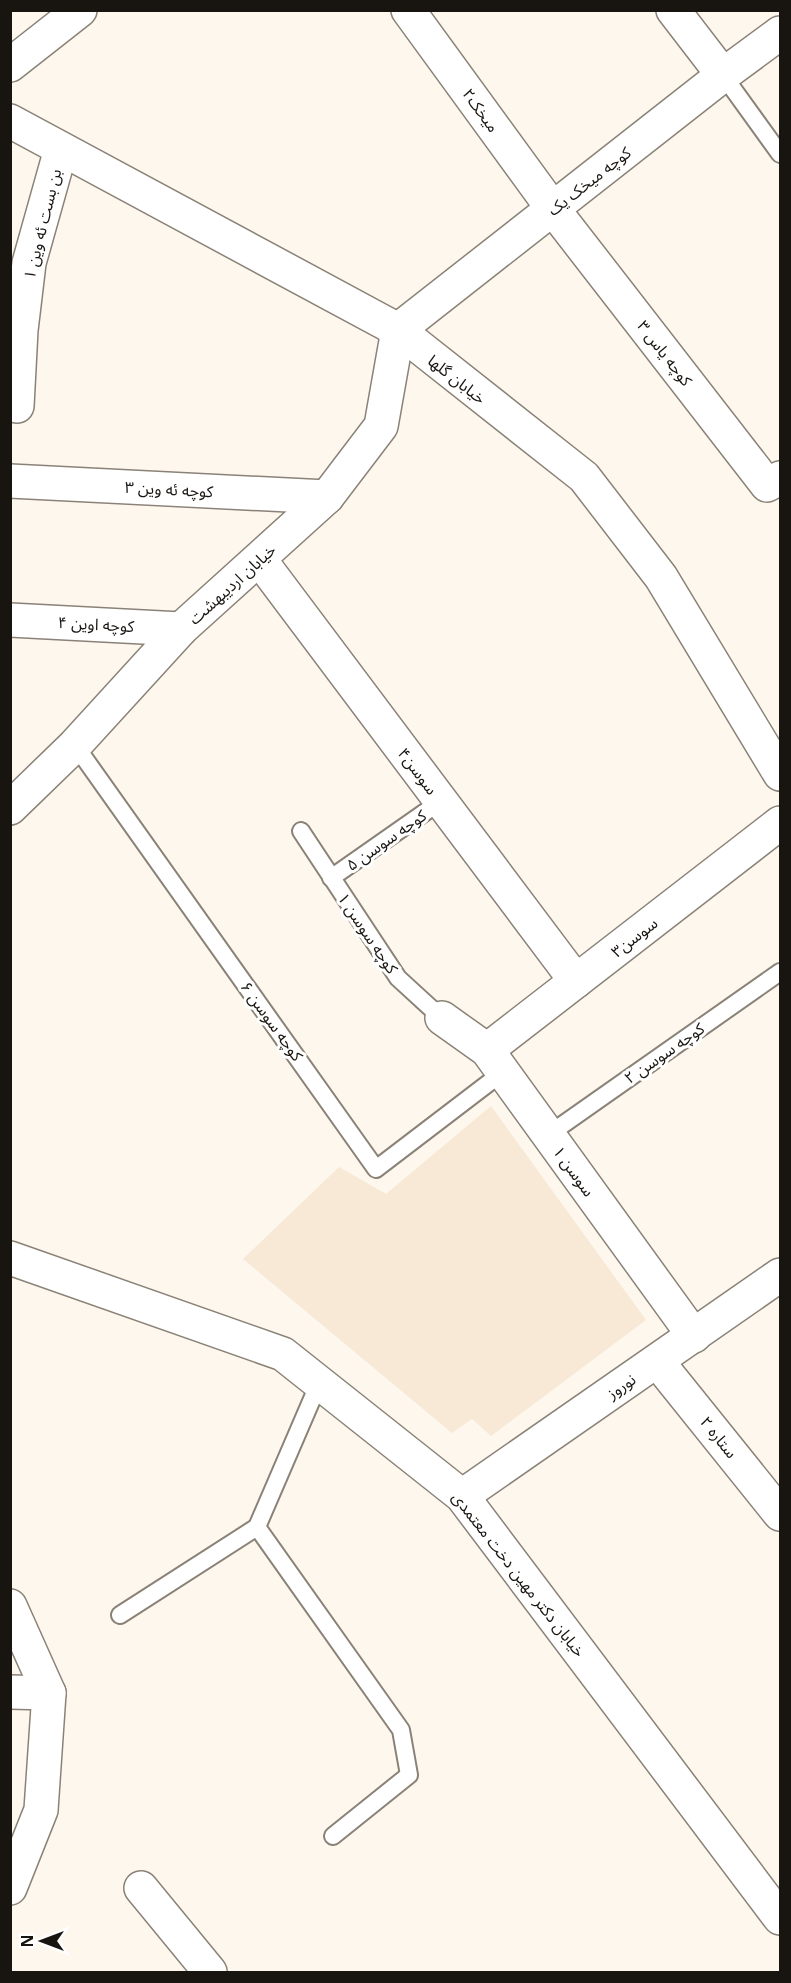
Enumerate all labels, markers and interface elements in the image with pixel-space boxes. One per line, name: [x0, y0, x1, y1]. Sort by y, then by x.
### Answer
street label: میخک۲: [458, 84, 504, 136]
street label: کوچه میخک یک: [543, 141, 636, 221]
street label: بن بست ئه وین ۱: [18, 167, 66, 281]
street label: کوچه یاس ۳: [632, 316, 698, 391]
street label: خیابان گلها: [423, 349, 491, 409]
street label: کوچه ئه وین ۳: [124, 476, 214, 502]
street label: خیابان اردیبهشت: [184, 539, 280, 629]
street label: کوچه اوین ۴: [57, 611, 135, 637]
street label: سوسن۴: [393, 743, 443, 799]
street label: کوچه سوسن ۵: [342, 804, 431, 876]
street label: کوچه سوسن ۱: [333, 888, 403, 978]
street label: سوسن۳: [606, 912, 662, 962]
street label: کوچه سوسن ۶: [236, 977, 309, 1065]
street label: کوچه سوسن ۲: [620, 1017, 709, 1089]
street label: سوسن ۱: [548, 1141, 600, 1201]
street label: نوروز: [601, 1368, 640, 1404]
street label: ستاره ۲: [695, 1411, 743, 1463]
street label: خیابان دکتر مهین دخت معتمدی: [447, 1487, 591, 1661]
north arrow: [12, 1911, 72, 1971]
text: N: [16, 1934, 38, 1948]

